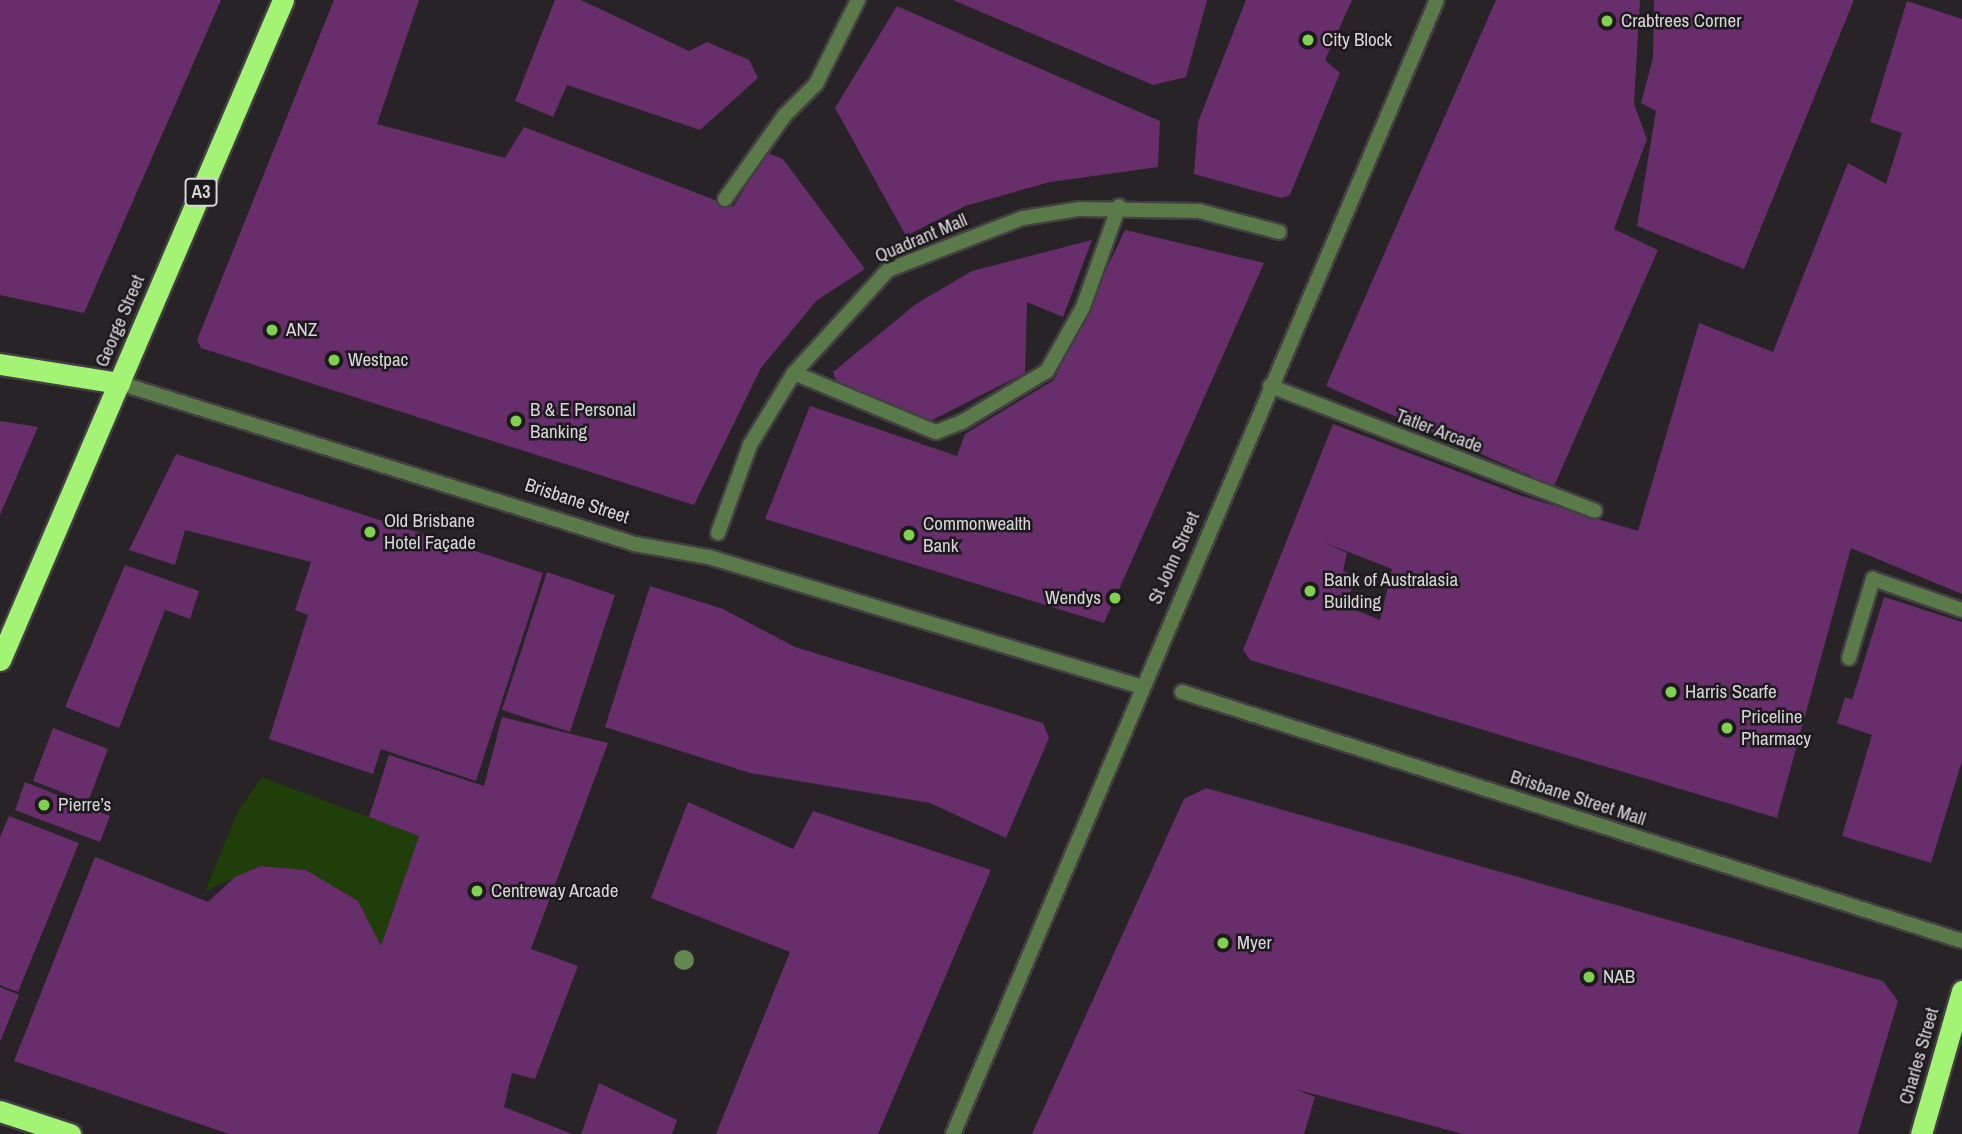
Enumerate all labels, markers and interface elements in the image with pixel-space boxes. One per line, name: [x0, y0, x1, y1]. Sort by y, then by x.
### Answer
place label: Crabtrees Corner: [1621, 10, 1741, 32]
marker: Crabtrees Corner: [1599, 13, 1615, 29]
place label: City Block: [1322, 29, 1392, 51]
marker: City Block: [1300, 32, 1316, 48]
road number: A3: [184, 177, 218, 206]
street label: Quadrant Mall: [872, 208, 970, 268]
street label: George Street: [90, 272, 150, 370]
place label: ANZ: [286, 319, 317, 341]
marker: ANZ: [264, 322, 280, 338]
place label: Westpac: [348, 349, 408, 371]
marker: Westpac: [326, 352, 342, 368]
place label: B & E Personal Banking: [530, 399, 636, 443]
street label: Tatler Arcade: [1392, 404, 1486, 458]
marker: B & E Personal Banking: [508, 413, 524, 429]
street label: Brisbane Street: [522, 473, 632, 529]
street label: St John Street: [1144, 508, 1204, 608]
place label: Old Brisbane Hotel Façade: [384, 510, 476, 554]
place label: Commonwealth Bank: [923, 513, 1031, 557]
marker: Old Brisbane Hotel Façade: [362, 524, 378, 540]
marker: Commonwealth Bank: [901, 527, 917, 543]
place label: Bank of Australasia Building: [1324, 569, 1459, 613]
marker: Bank of Australasia Building: [1302, 583, 1318, 599]
place label: Wendys: [1045, 587, 1101, 609]
marker: Wendys: [1107, 590, 1123, 606]
place label: Harris Scarfe: [1685, 681, 1777, 703]
marker: Harris Scarfe: [1663, 684, 1679, 700]
place label: Priceline Pharmacy: [1741, 706, 1811, 750]
marker: Priceline Pharmacy: [1719, 720, 1735, 736]
street label: Brisbane Street Mall: [1507, 765, 1649, 831]
place label: Pierre’s: [58, 794, 111, 816]
marker: Pierre’s: [36, 797, 52, 813]
place label: Centreway Arcade: [491, 880, 619, 902]
marker: Centreway Arcade: [469, 883, 485, 899]
place label: Myer: [1237, 932, 1272, 954]
marker: Myer: [1215, 935, 1231, 951]
place label: NAB: [1603, 966, 1635, 988]
marker: NAB: [1581, 969, 1597, 985]
street label: Charles Street: [1894, 1005, 1944, 1107]

